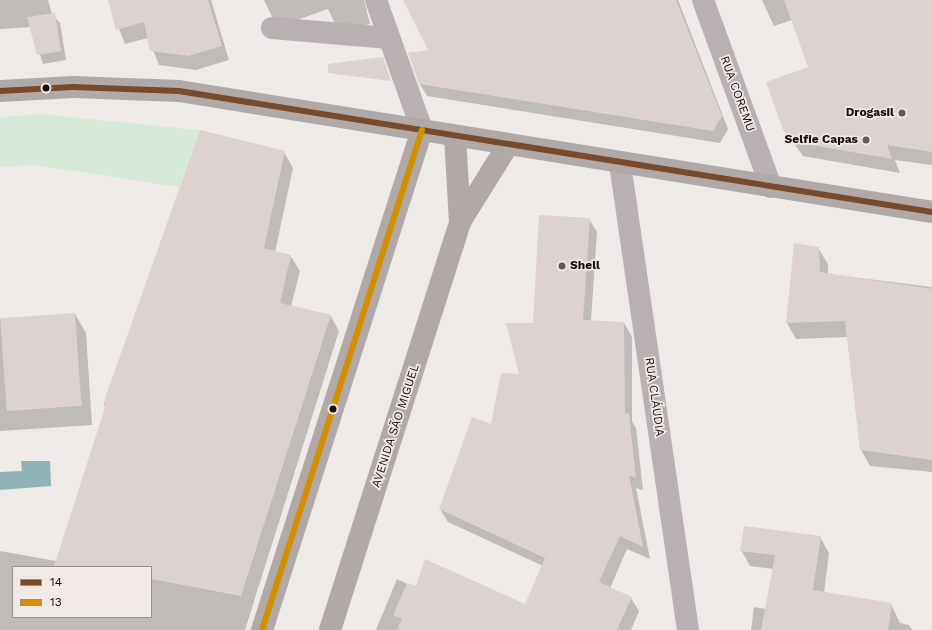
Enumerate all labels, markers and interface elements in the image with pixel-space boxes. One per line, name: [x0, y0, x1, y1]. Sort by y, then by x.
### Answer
street label: RUA COREMU: [717, 54, 757, 134]
unlabelled marker: [41, 83, 51, 93]
place label: Drogasil: [846, 106, 894, 120]
marker: Drogasil: [897, 108, 907, 118]
place label: Selfie Capas: [785, 133, 858, 147]
marker: Selfie Capas: [861, 135, 871, 145]
place label: Shell: [570, 259, 600, 273]
marker: Shell: [557, 261, 567, 271]
street label: RUA CLÁUDIA: [641, 356, 667, 438]
street label: AVENIDA SÃO MIGUEL: [369, 362, 423, 490]
unlabelled marker: [328, 404, 338, 414]
legend: [12, 566, 152, 618]
text: 14: [50, 575, 62, 589]
text: 13: [50, 595, 62, 609]

